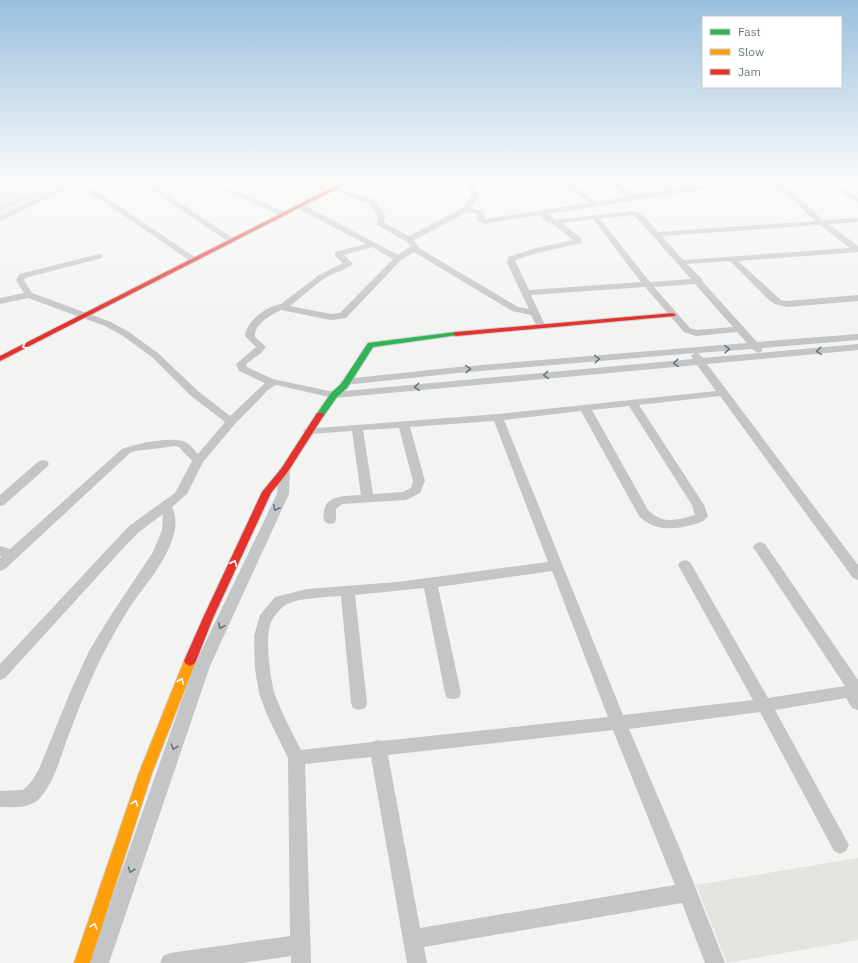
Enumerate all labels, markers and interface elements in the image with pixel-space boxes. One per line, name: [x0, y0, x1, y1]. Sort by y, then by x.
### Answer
legend: [702, 16, 842, 88]
text: Fast: [738, 24, 761, 39]
text: Slow: [738, 44, 764, 59]
text: Jam: [738, 64, 761, 79]
one-way arrow: [22, 341, 30, 349]
one-way arrow: [724, 344, 730, 353]
one-way arrow: [816, 346, 822, 355]
one-way arrow: [594, 354, 600, 363]
one-way arrow: [673, 359, 679, 368]
one-way arrow: [465, 364, 471, 373]
one-way arrow: [543, 371, 549, 380]
one-way arrow: [414, 383, 420, 392]
one-way arrow: [273, 504, 281, 511]
one-way arrow: [229, 559, 237, 567]
one-way arrow: [218, 621, 226, 629]
one-way arrow: [176, 678, 184, 686]
one-way arrow: [170, 743, 179, 750]
one-way arrow: [130, 799, 138, 806]
one-way arrow: [127, 866, 136, 873]
one-way arrow: [90, 923, 98, 930]

